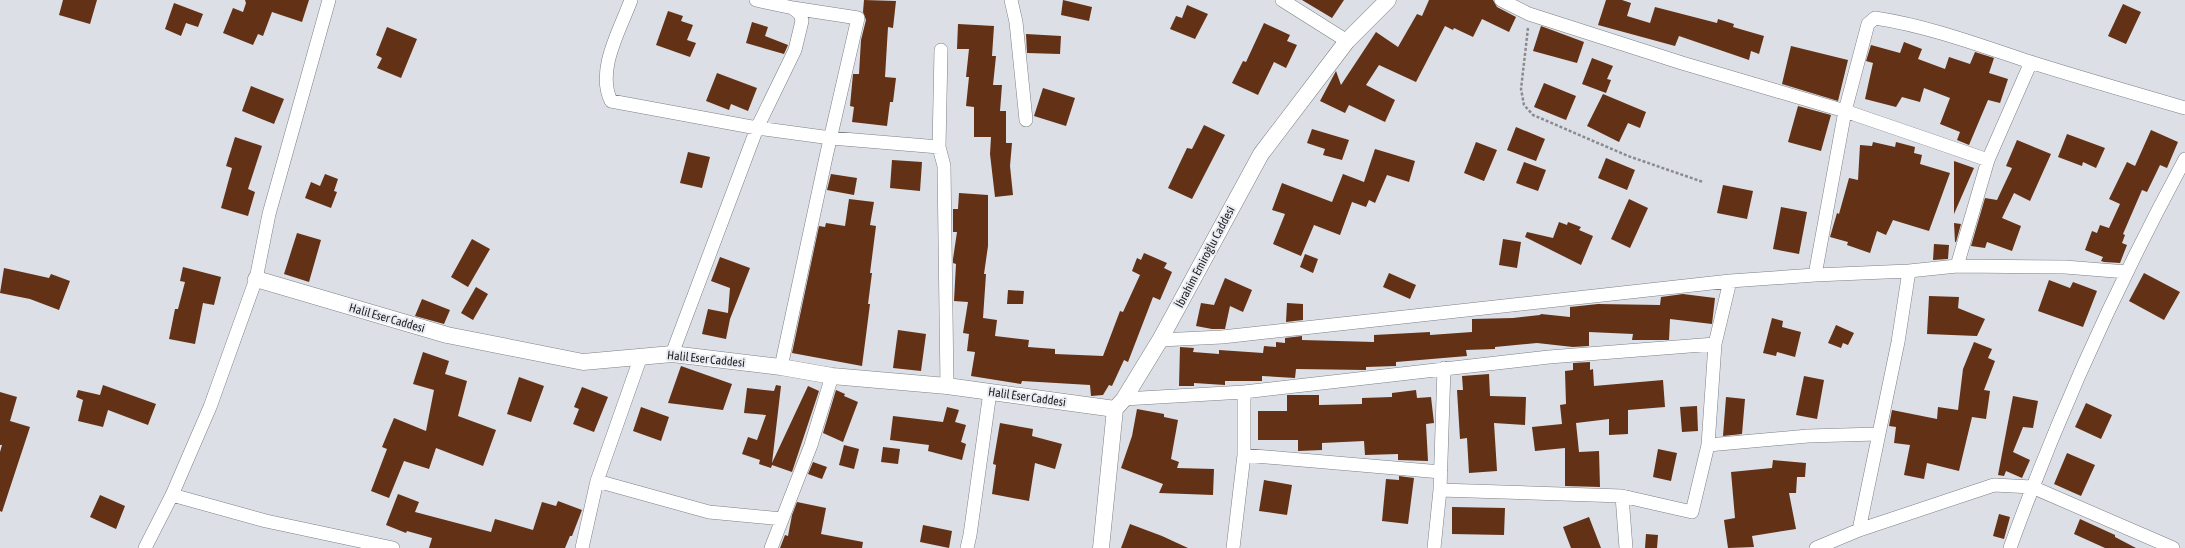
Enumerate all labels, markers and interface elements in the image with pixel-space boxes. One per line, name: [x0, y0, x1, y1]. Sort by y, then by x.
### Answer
street label: İbrahim Emiroğlu Caddesi: [1172, 204, 1238, 310]
street label: Halil Eser Caddesi: [348, 301, 426, 335]
street label: Halil Eser Caddesi: [666, 348, 746, 370]
street label: Halil Eser Caddesi: [987, 385, 1067, 409]

